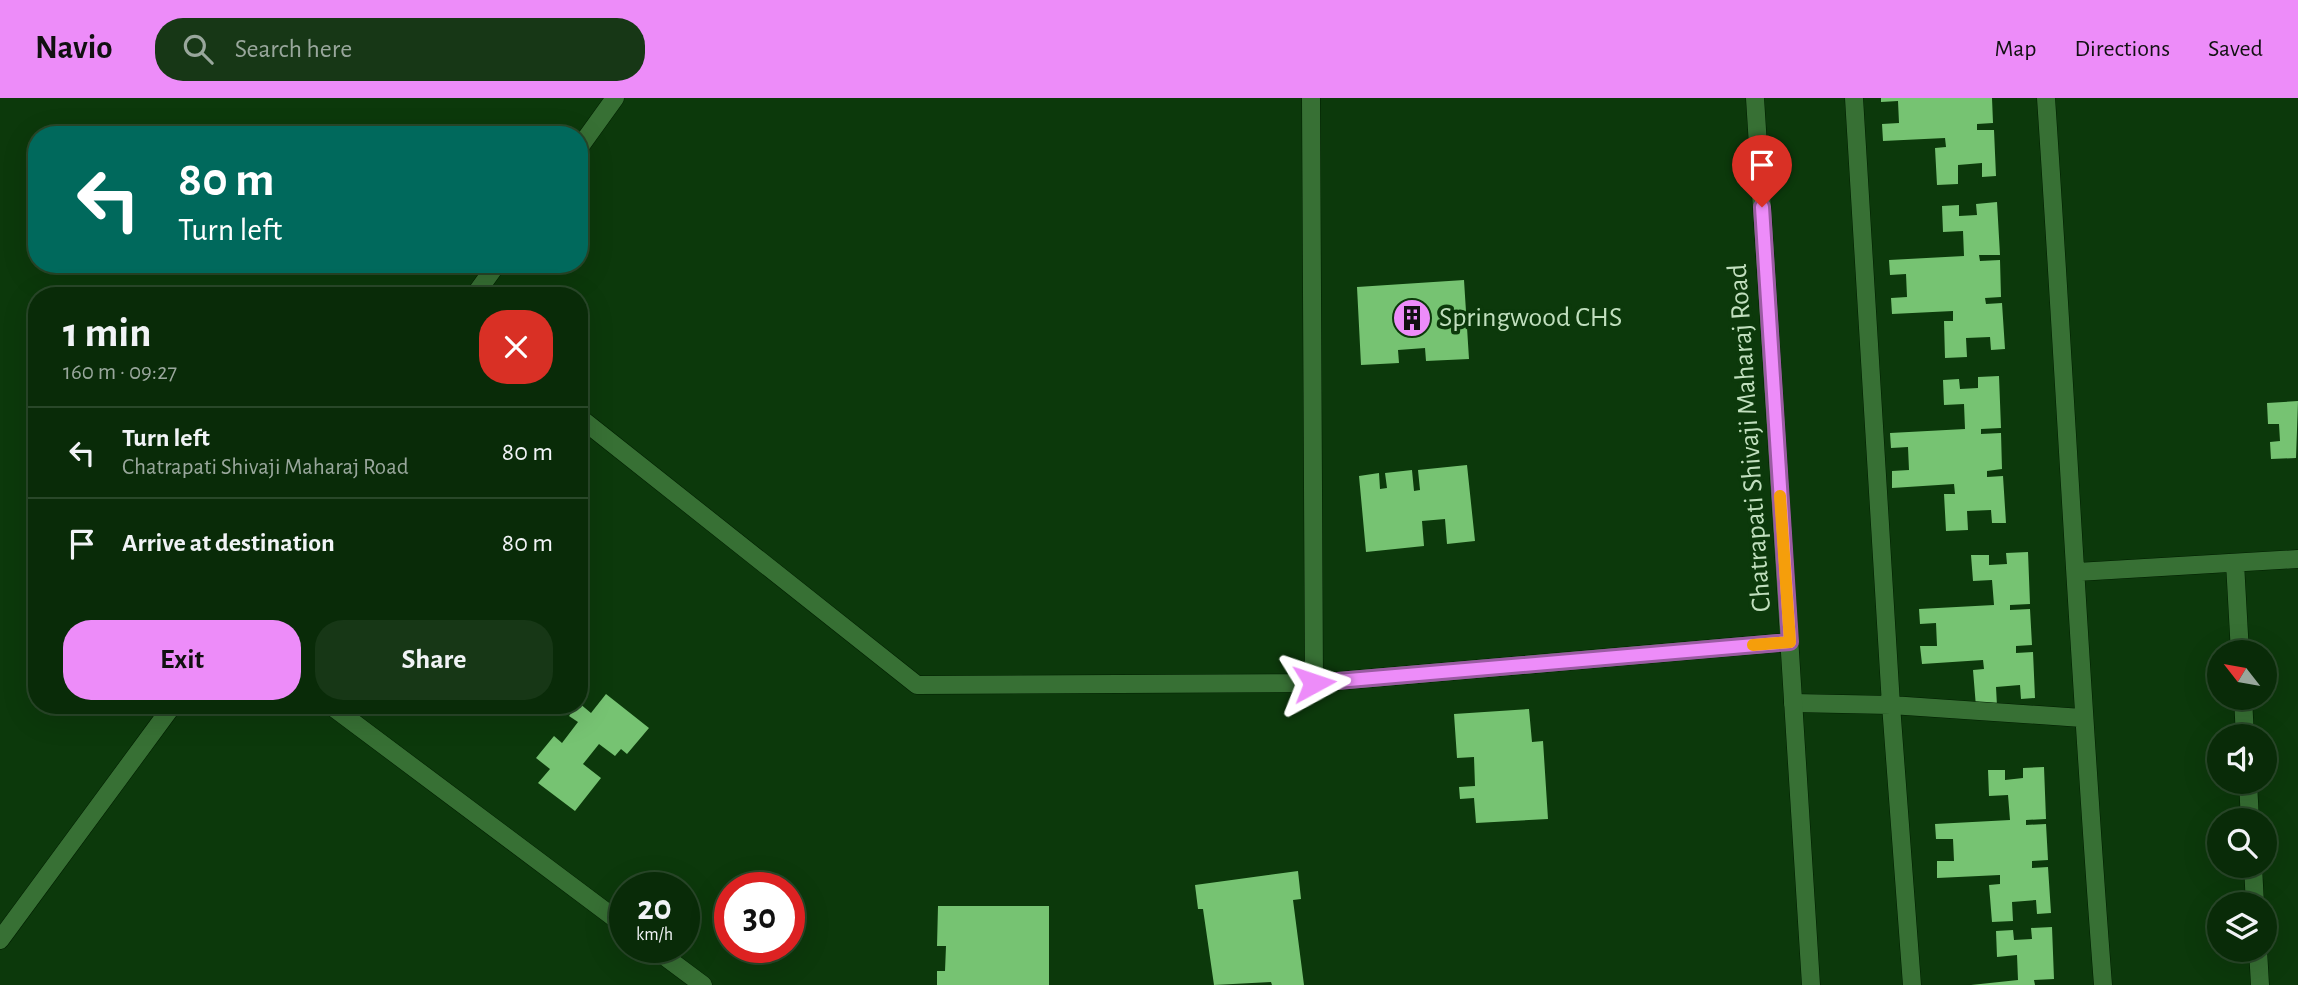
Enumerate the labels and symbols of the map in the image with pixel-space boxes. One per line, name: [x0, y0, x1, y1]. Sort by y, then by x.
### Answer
pin: [1732, 135, 1792, 207]
street label: Chatrapati Shivaji Maharaj Road: [1724, 263, 1776, 613]
building icon: Springwood CHS: [1391, 297, 1433, 339]
place label: Springwood CHS: [1439, 304, 1622, 332]
north arrow: [2207, 640, 2277, 710]
position arrow: [1277, 646, 1351, 720]
speed limit sign: 30: [714, 872, 805, 963]

